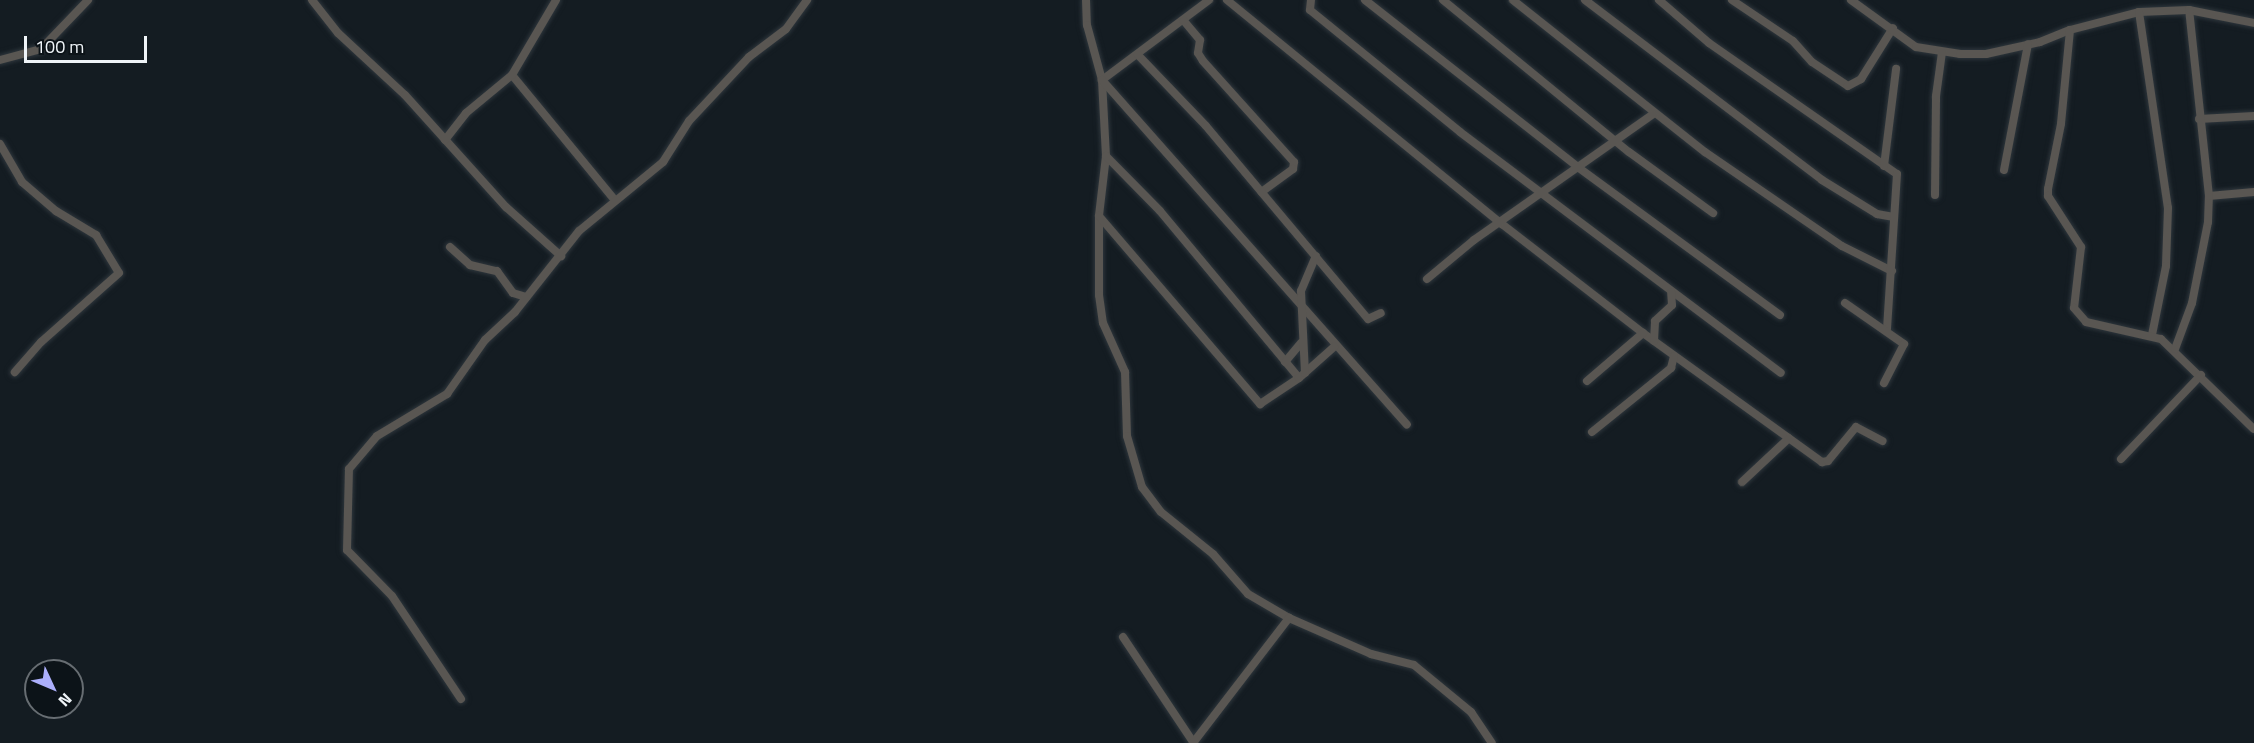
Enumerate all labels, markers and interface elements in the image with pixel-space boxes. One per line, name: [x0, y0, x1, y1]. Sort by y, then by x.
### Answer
scale bar: [27, 24, 150, 62]
text: 100 m: [35, 33, 84, 60]
north arrow: [24, 659, 84, 719]
text: N: [53, 688, 78, 712]

